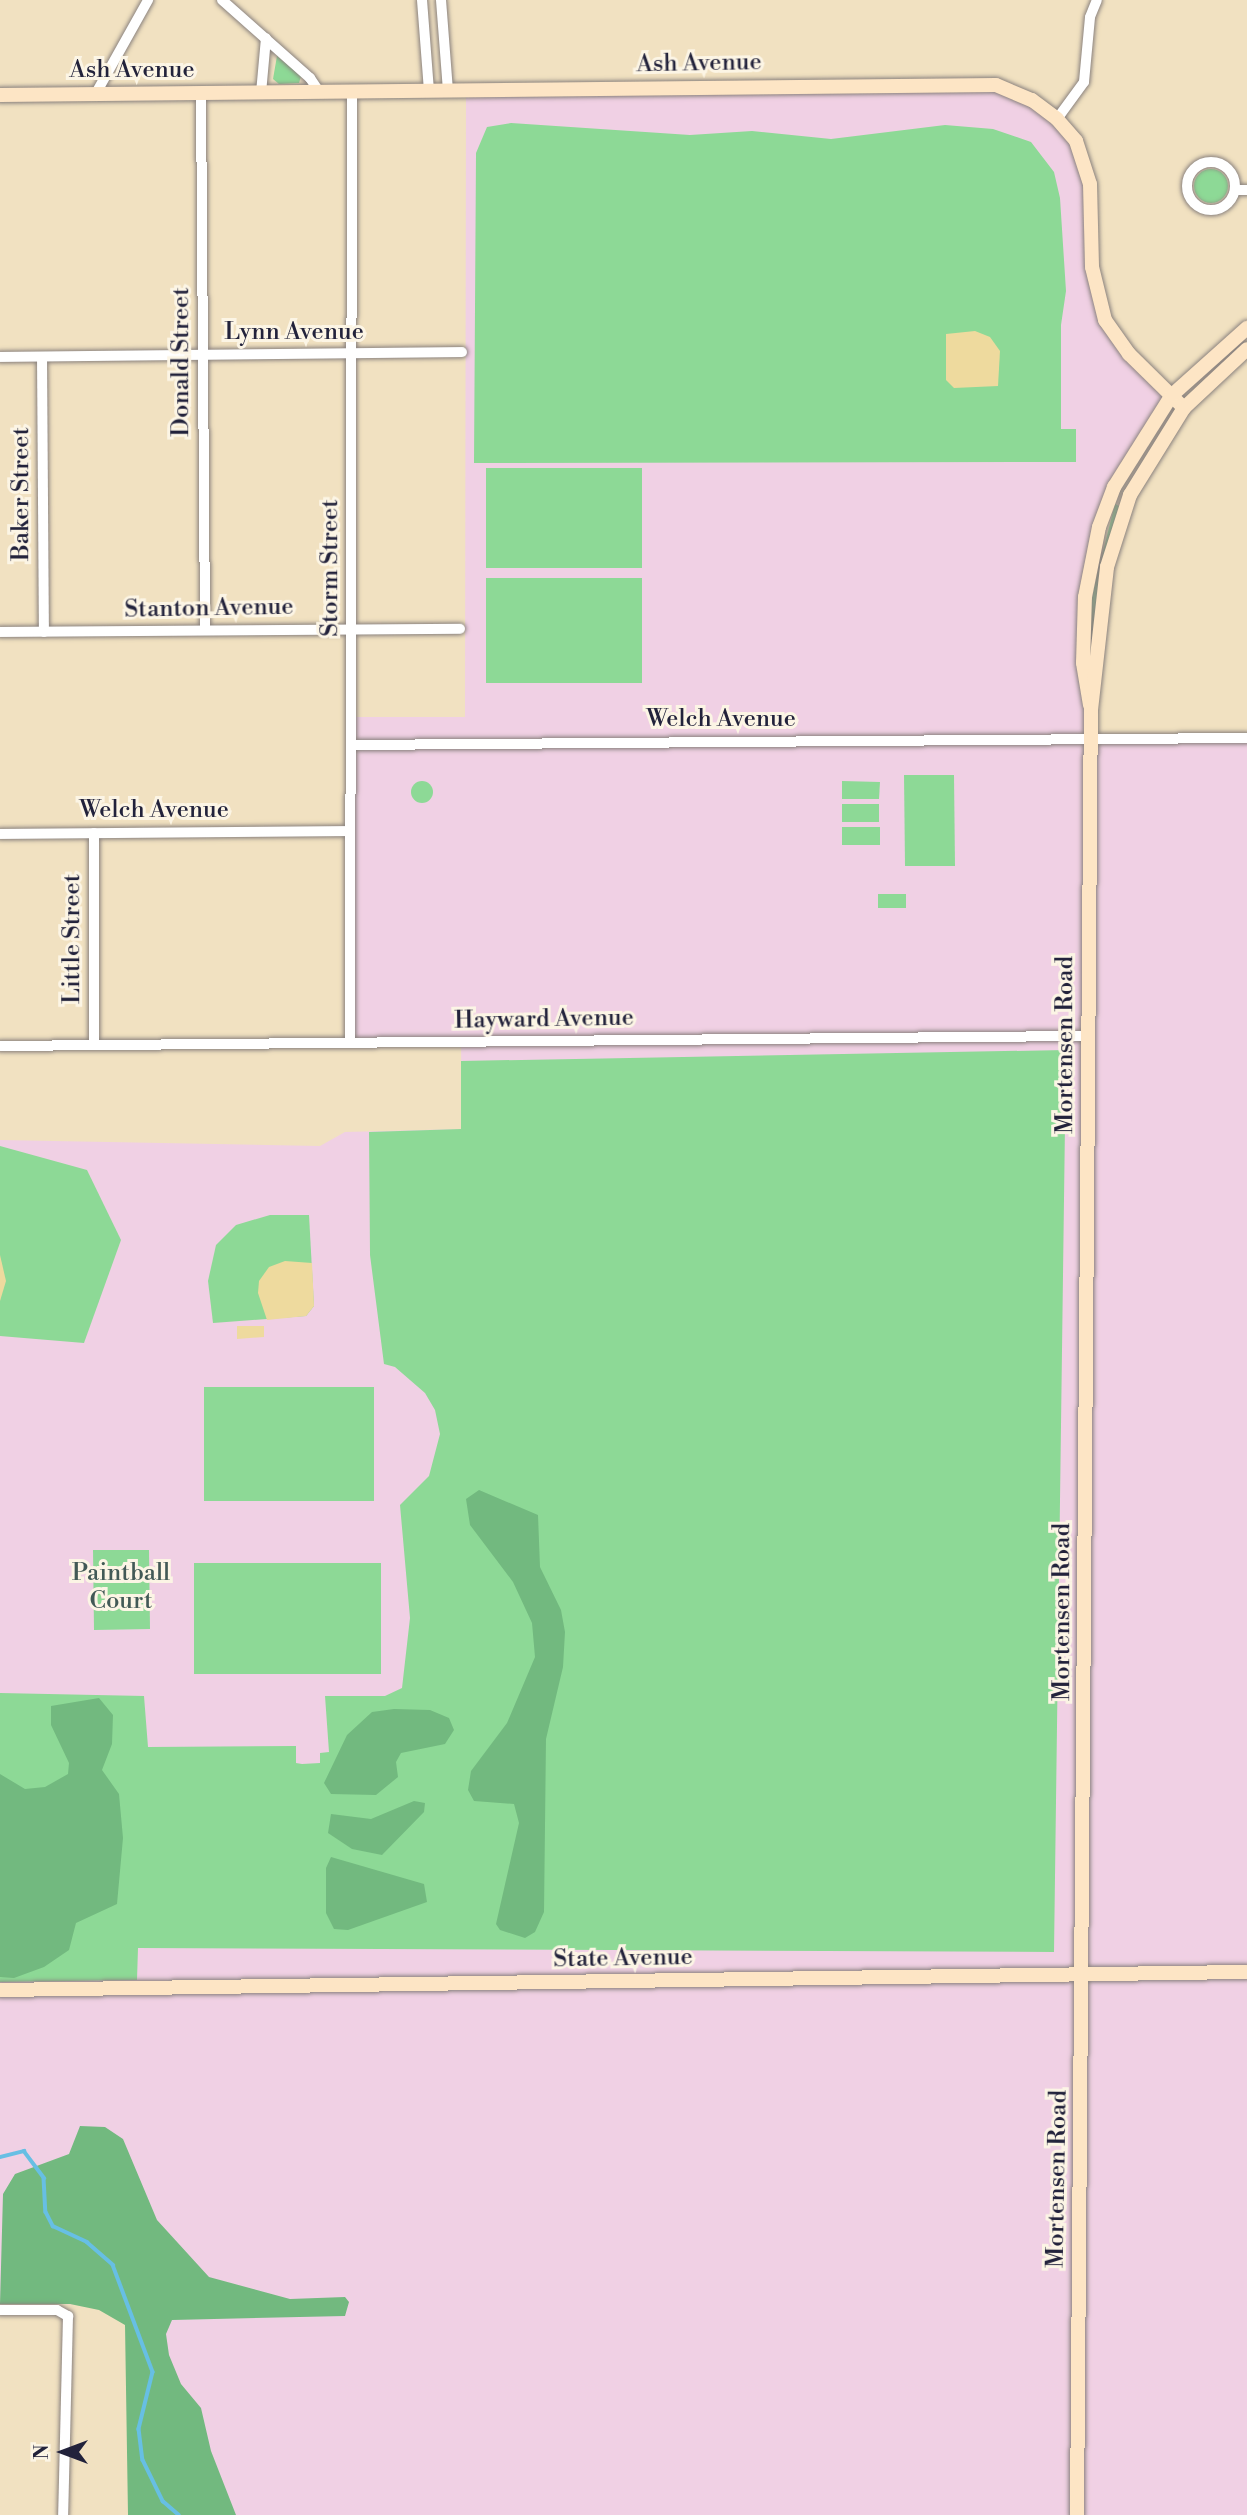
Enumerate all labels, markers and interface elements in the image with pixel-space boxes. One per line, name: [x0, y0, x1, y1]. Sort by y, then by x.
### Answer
street label: Ash Avenue: [636, 49, 762, 79]
street label: Ash Avenue: [69, 57, 195, 85]
street label: Donald Street: [168, 287, 196, 437]
street label: Lynn Avenue: [224, 319, 364, 347]
street label: Baker Street: [8, 427, 36, 561]
street label: Storm Street: [317, 499, 345, 637]
street label: Stanton Avenue: [124, 593, 294, 625]
street label: Welch Avenue: [646, 706, 796, 734]
street label: Welch Avenue: [79, 797, 229, 825]
street label: Little Street: [59, 874, 87, 1004]
street label: Mortensen Road: [1052, 956, 1080, 1134]
street label: Hayward Avenue: [454, 1004, 634, 1036]
street label: Mortensen Road: [1049, 1523, 1077, 1701]
park label: Paintball Court: [72, 1560, 170, 1616]
street label: State Avenue: [553, 1943, 693, 1975]
street label: Mortensen Road: [1042, 2090, 1074, 2268]
north arrow: [28, 2417, 98, 2487]
text: N: [30, 2444, 54, 2460]

